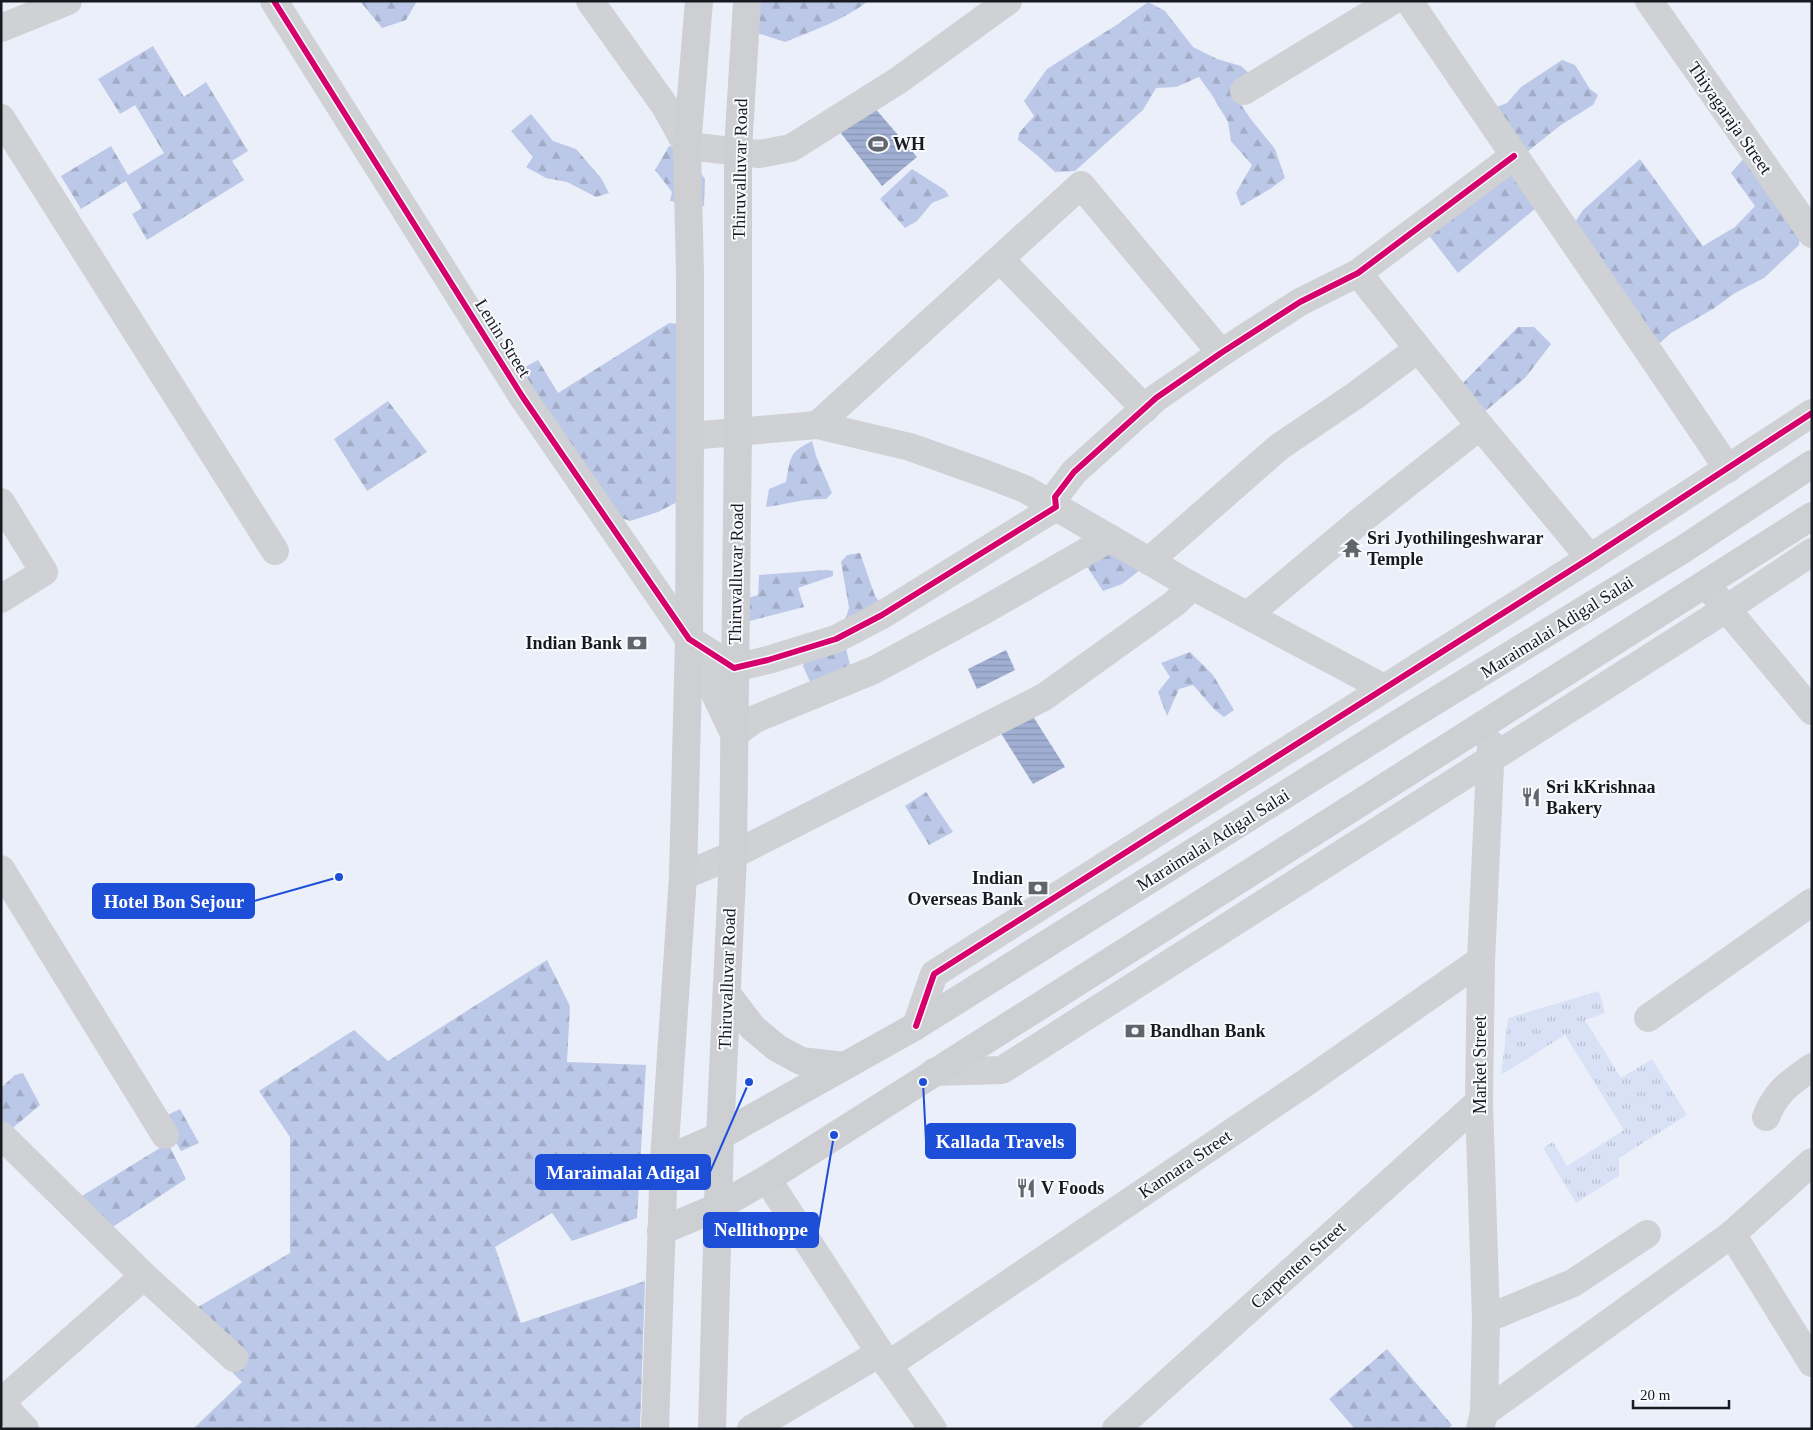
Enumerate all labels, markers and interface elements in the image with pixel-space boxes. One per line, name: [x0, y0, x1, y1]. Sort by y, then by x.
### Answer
street label: Thiyagaraja Street: [1684, 58, 1776, 178]
street label: Thiruvalluvar Road: [729, 98, 751, 240]
sports icon: WH: [867, 133, 889, 155]
place label: WH: [893, 134, 925, 154]
street label: Lenin Street: [471, 295, 535, 381]
street label: Thiruvalluvar Road: [725, 503, 747, 645]
place label: Sri Jyothilingeshwarar Temple: [1367, 528, 1544, 569]
temple icon: Sri Jyothilingeshwarar Temple: [1341, 537, 1363, 559]
street label: Maraimalai Adigal Salai: [1477, 572, 1637, 682]
bank icon: Indian Bank: [626, 632, 648, 654]
place label: Indian Bank: [525, 633, 622, 653]
place label: Sri kKrishnaa Bakery: [1546, 777, 1656, 818]
street label: Maraimalai Adigal Salai: [1133, 785, 1293, 895]
restaurant icon: Sri kKrishnaa Bakery: [1520, 786, 1542, 808]
place label: Indian Overseas Bank: [907, 868, 1023, 909]
bank icon: Indian Overseas Bank: [1027, 877, 1049, 899]
callout: Hotel Bon Sejour: [93, 884, 254, 918]
text: Hotel Bon Sejour: [104, 891, 245, 912]
street label: Thiruvalluvar Road: [715, 908, 739, 1050]
street label: Market Street: [1470, 1016, 1490, 1114]
bank icon: Bandhan Bank: [1124, 1020, 1146, 1042]
place label: Bandhan Bank: [1150, 1021, 1266, 1041]
callout: Kallada Travels: [926, 1124, 1075, 1158]
street label: Kannara Street: [1135, 1126, 1235, 1202]
text: Kallada Travels: [936, 1131, 1064, 1152]
callout: Maraimalai Adigal: [536, 1155, 710, 1189]
text: Maraimalai Adigal: [546, 1162, 700, 1183]
restaurant icon: V Foods: [1015, 1177, 1037, 1199]
place label: V Foods: [1041, 1178, 1104, 1198]
callout: Nellithoppe: [704, 1213, 818, 1247]
street label: Carpenten Street: [1247, 1217, 1349, 1313]
text: Nellithoppe: [714, 1219, 808, 1240]
scale bar: [1633, 1378, 1729, 1410]
text: 20 m: [1640, 1387, 1671, 1403]

